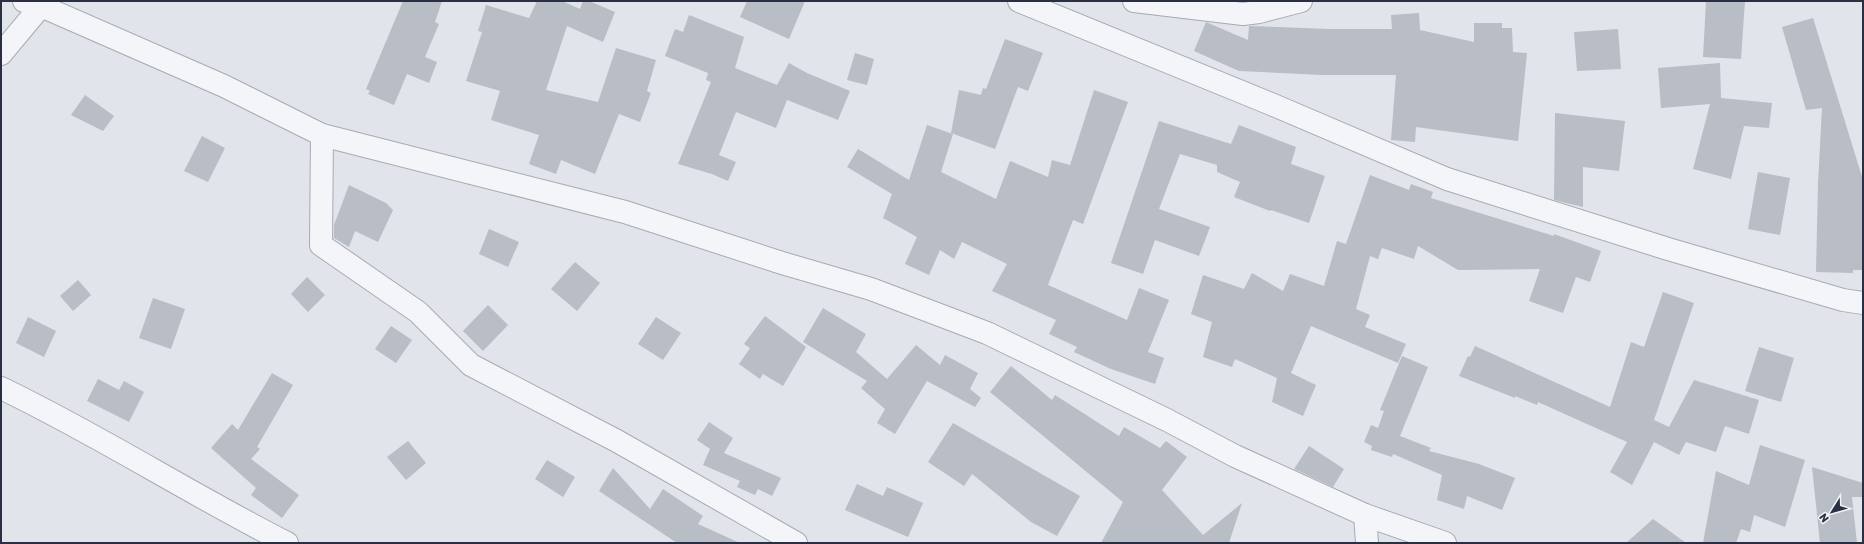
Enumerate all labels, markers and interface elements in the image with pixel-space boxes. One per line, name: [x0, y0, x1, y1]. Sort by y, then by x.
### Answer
north arrow: [1812, 492, 1852, 532]
text: N: [1817, 511, 1832, 525]

